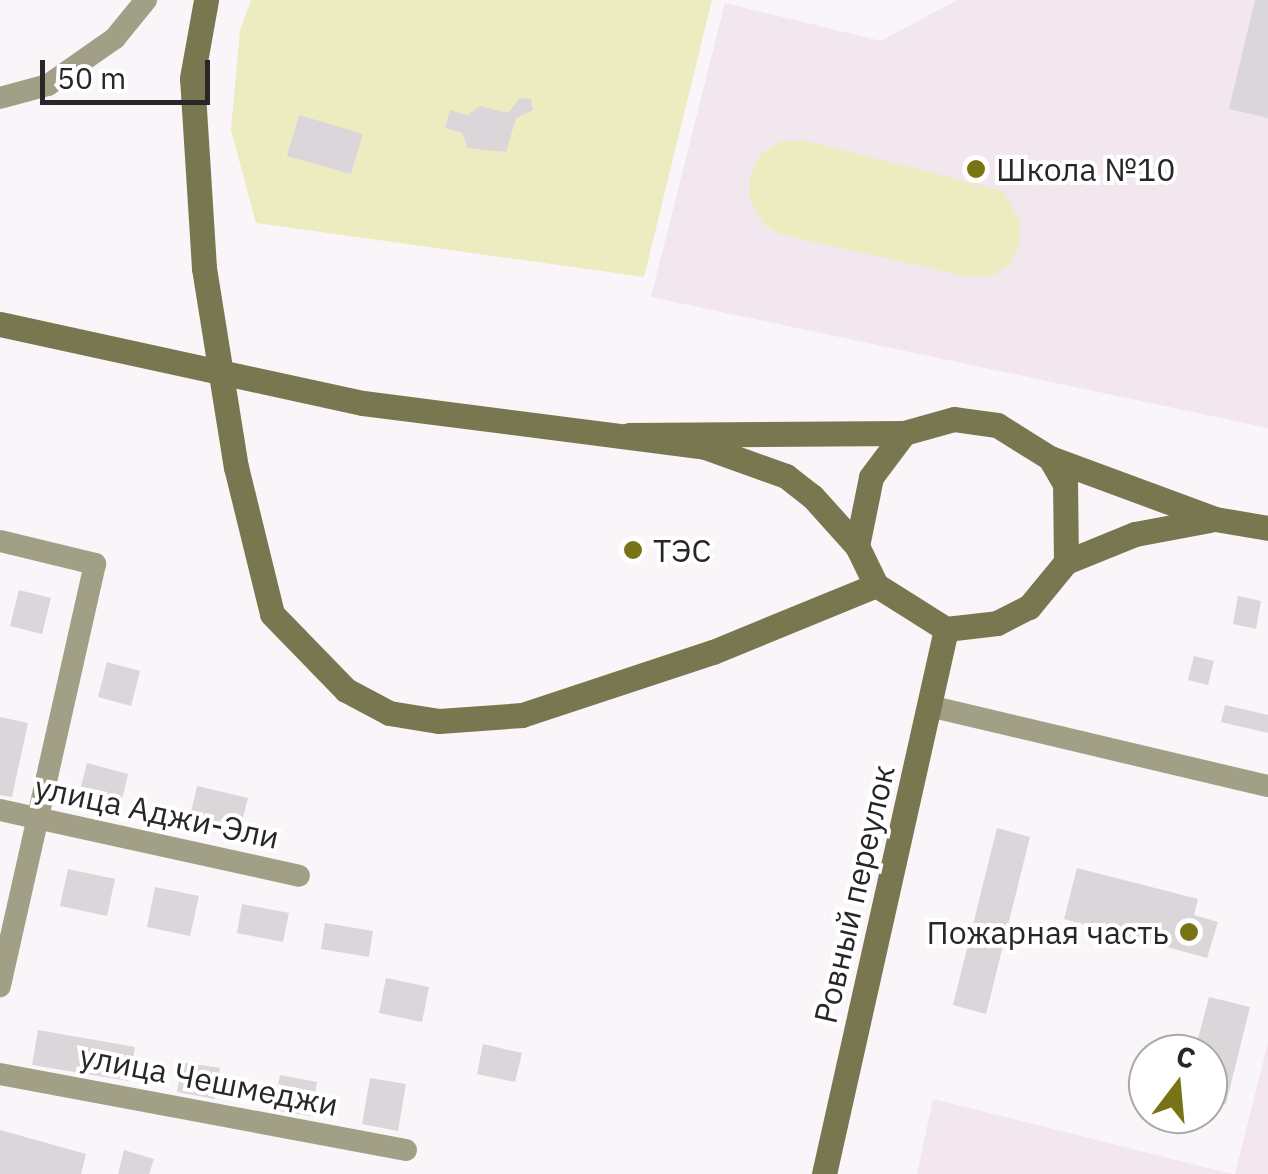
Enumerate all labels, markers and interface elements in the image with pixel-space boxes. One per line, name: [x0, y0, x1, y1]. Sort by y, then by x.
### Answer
scale bar: [45, 40, 215, 102]
text: 50 m: [57, 58, 126, 97]
place label: Школа №10: [996, 150, 1175, 188]
marker: Школа №10: [965, 158, 987, 180]
place label: ТЭС: [653, 531, 711, 569]
marker: ТЭС: [622, 539, 644, 561]
street label: Ровный переулок: [806, 761, 902, 1027]
street label: улица Аджи-Эли: [31, 767, 283, 857]
place label: Пожарная часть: [927, 913, 1169, 951]
marker: Пожарная часть: [1178, 921, 1200, 943]
north arrow: [1128, 1034, 1228, 1134]
street label: улица Чешмеджи: [77, 1036, 341, 1124]
text: С: [1172, 1036, 1200, 1077]

